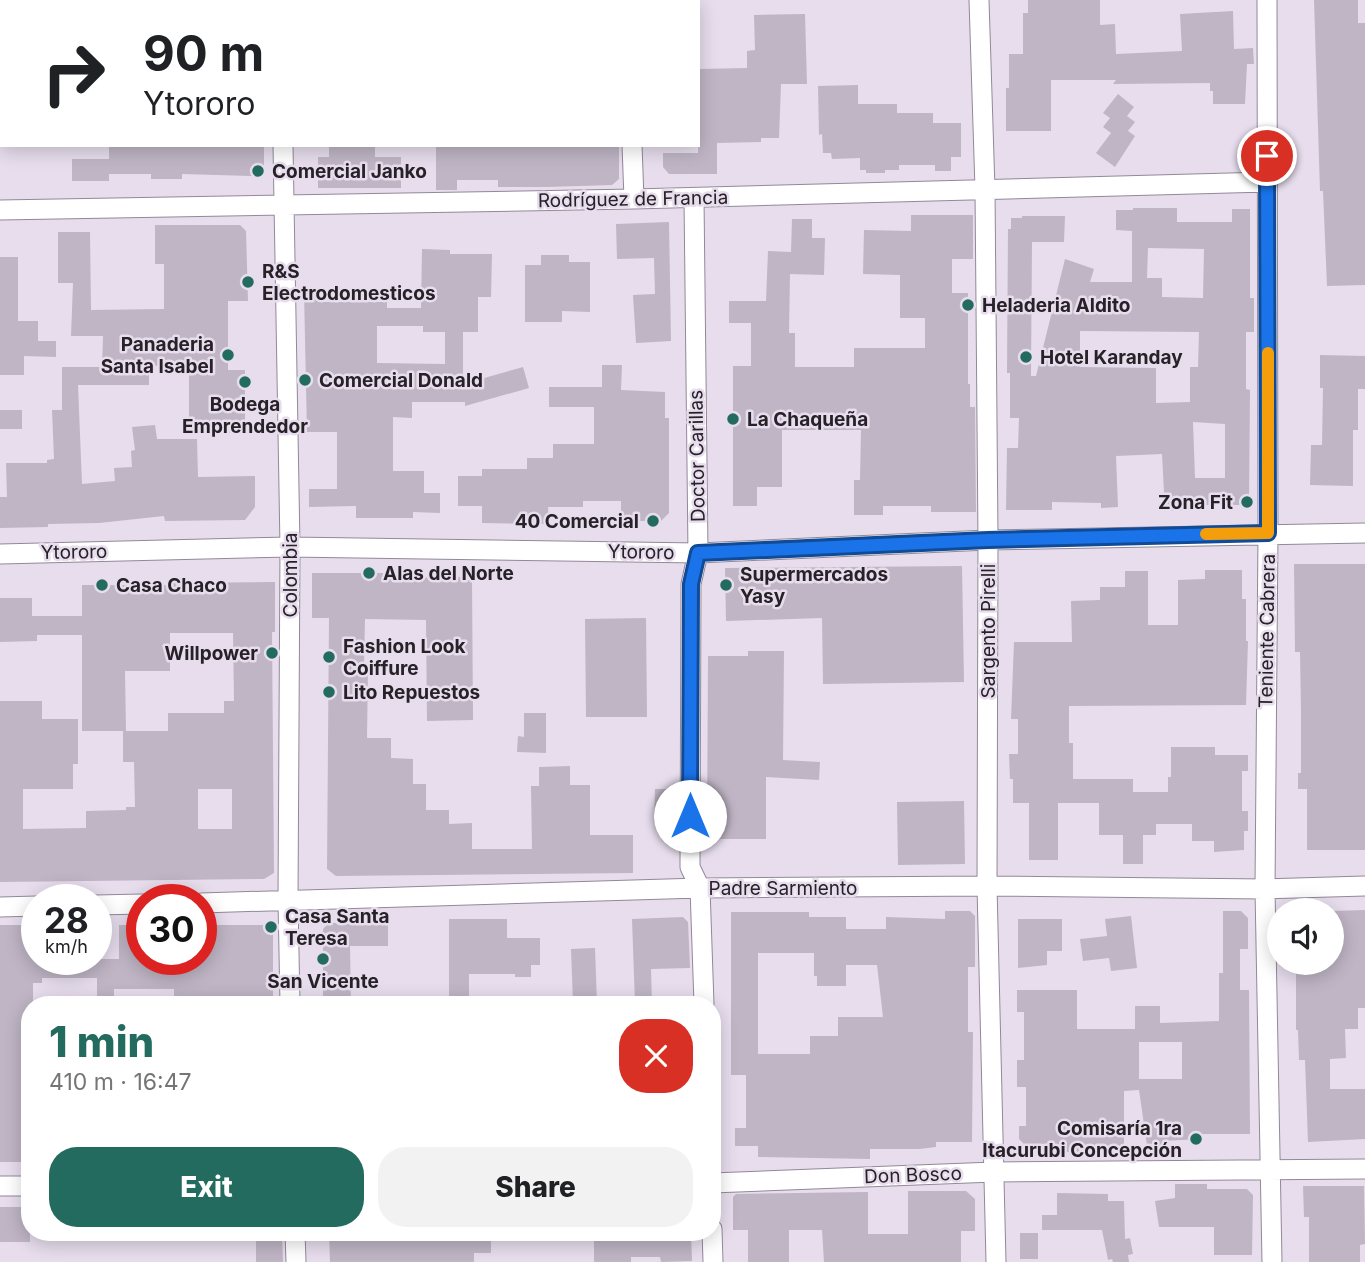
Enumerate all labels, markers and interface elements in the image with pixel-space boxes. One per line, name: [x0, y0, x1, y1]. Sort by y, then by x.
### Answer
text: 90 m: [143, 24, 264, 83]
icon: right: [28, 28, 119, 119]
text: Ytororo: [143, 84, 255, 123]
pin: [1237, 126, 1297, 186]
icon: arrive: [1248, 137, 1286, 175]
place label: Comercial Janko: [272, 160, 427, 183]
marker: Comercial Janko: [250, 163, 266, 179]
street label: Rodríguez de Francia: [538, 186, 728, 212]
place label: R&S Electrodomesticos: [262, 260, 436, 305]
marker: R&S Electrodomesticos: [240, 274, 256, 290]
place label: Heladeria Aldito: [982, 294, 1130, 317]
marker: Heladeria Aldito: [960, 297, 976, 313]
place label: Panaderia Santa Isabel: [101, 333, 214, 378]
place label: Hotel Karanday: [1040, 346, 1183, 369]
marker: Panaderia Santa Isabel: [220, 347, 236, 363]
marker: Hotel Karanday: [1018, 349, 1034, 365]
place label: Comercial Donald: [319, 369, 483, 392]
marker: Comercial Donald: [297, 372, 313, 388]
marker: Bodega Emprendedor: [237, 374, 253, 390]
street label: Doctor Carillas: [684, 390, 710, 522]
place label: Bodega Emprendedor: [182, 393, 308, 438]
place label: La Chaqueña: [747, 408, 868, 431]
marker: La Chaqueña: [725, 411, 741, 427]
place label: Zona Fit: [1158, 491, 1233, 514]
marker: Zona Fit: [1239, 494, 1255, 510]
place label: 40 Comercial: [515, 510, 639, 533]
marker: 40 Comercial: [645, 513, 661, 529]
street label: Colombia: [279, 533, 302, 617]
street label: Ytororo: [40, 540, 108, 564]
street label: Ytororo: [607, 540, 675, 564]
street label: Teniente Cabrera: [1254, 554, 1280, 708]
place label: Alas del Norte: [383, 562, 514, 585]
place label: Supermercados Yasy: [740, 563, 888, 608]
street label: Sargento Pirelli: [977, 564, 1000, 698]
marker: Alas del Norte: [361, 565, 377, 581]
place label: Casa Chaco: [116, 574, 227, 597]
marker: Casa Chaco: [94, 577, 110, 593]
marker: Supermercados Yasy: [718, 577, 734, 593]
place label: Fashion Look Coiffure: [343, 635, 466, 680]
place label: Willpower: [165, 642, 258, 665]
marker: Willpower: [264, 645, 280, 661]
marker: Fashion Look Coiffure: [321, 649, 337, 665]
place label: Lito Repuestos: [343, 681, 480, 704]
marker: Lito Repuestos: [321, 684, 337, 700]
position arrow: [653, 779, 727, 853]
street label: Padre Sarmiento: [709, 877, 857, 900]
speed limit sign: 30: [126, 884, 217, 975]
map controls: [1267, 898, 1344, 975]
button: sound: [1267, 898, 1344, 975]
text: 28: [44, 899, 89, 941]
place label: Casa Santa Teresa: [285, 905, 390, 950]
marker: Casa Santa Teresa: [263, 919, 279, 935]
text: km/h: [45, 936, 88, 957]
marker: San Vicente: [315, 951, 331, 967]
place label: San Vicente: [267, 970, 379, 993]
text: 1 min: [49, 1016, 154, 1067]
button: close: [619, 1019, 693, 1093]
text: 410 m · 16:47: [49, 1068, 192, 1096]
place label: Comisaría 1ra Itacurubi Concepción: [982, 1117, 1182, 1162]
marker: Comisaría 1ra Itacurubi Concepción: [1188, 1131, 1204, 1147]
button: Exit: [49, 1147, 364, 1227]
button: Share: [378, 1147, 693, 1227]
street label: Don Bosco: [864, 1162, 962, 1188]

